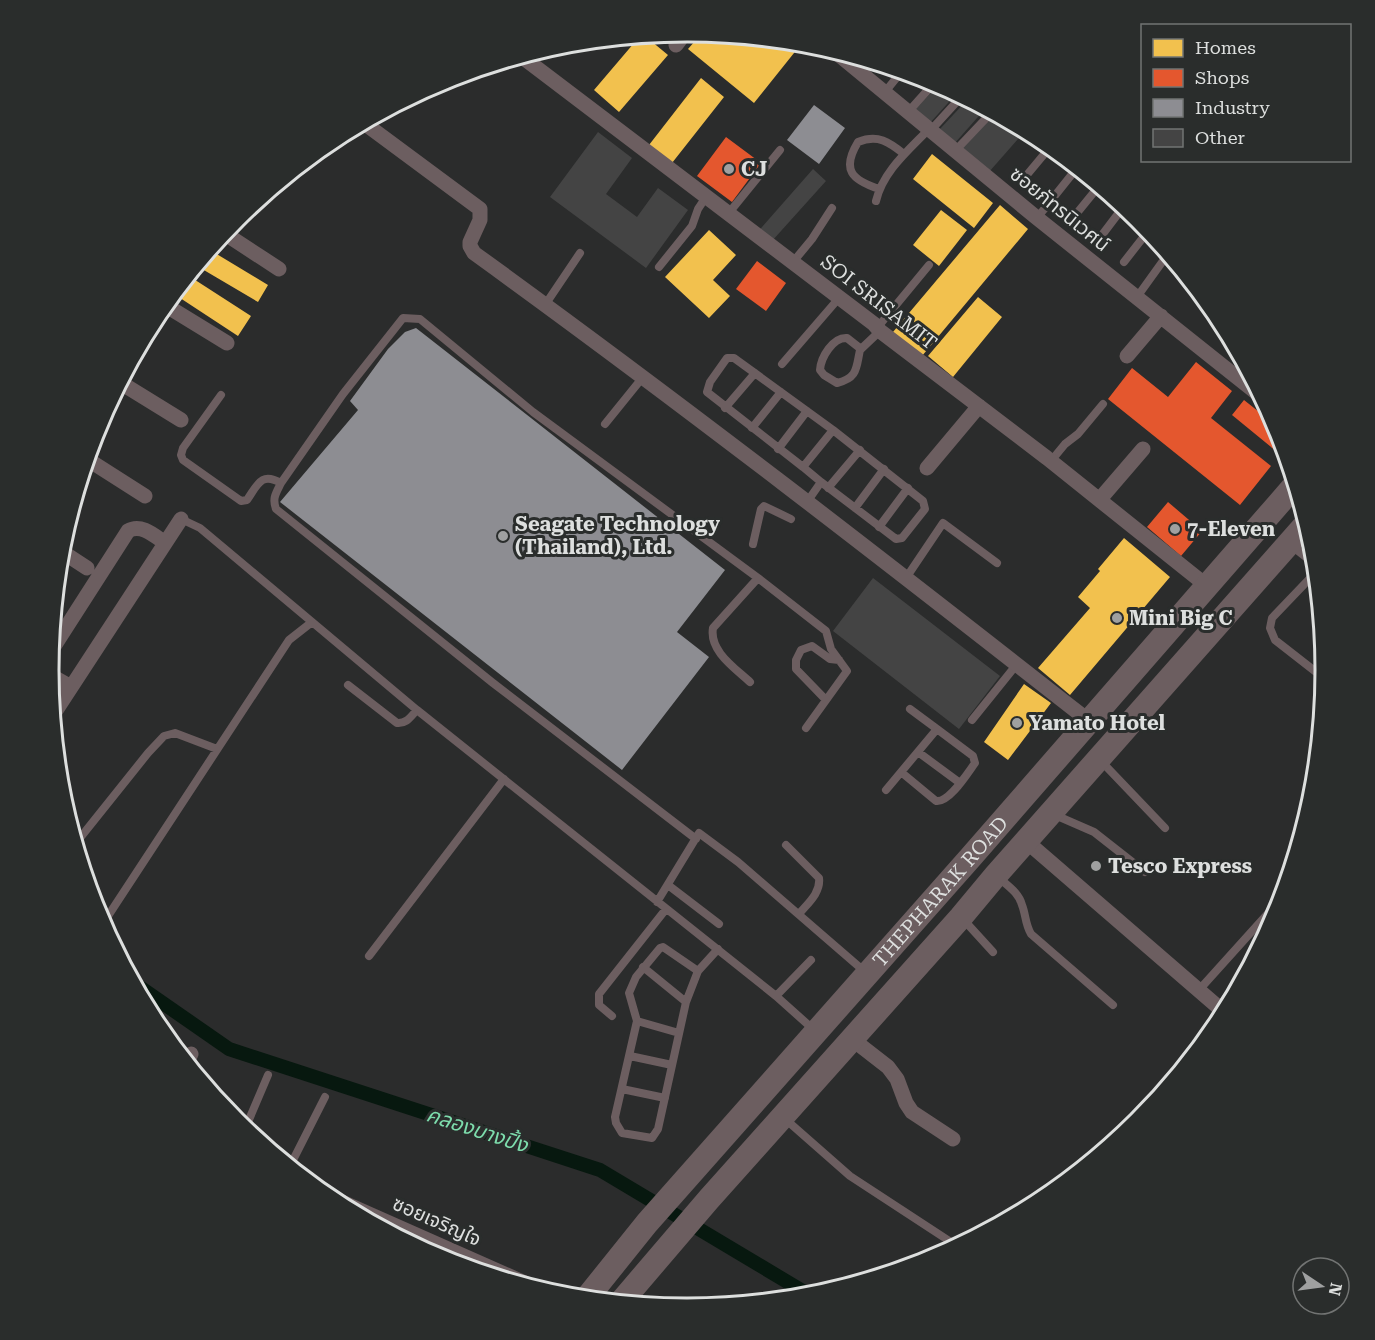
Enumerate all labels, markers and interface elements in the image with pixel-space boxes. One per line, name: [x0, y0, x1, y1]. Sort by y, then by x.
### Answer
legend: [1141, 24, 1351, 162]
text: Homes: [1195, 37, 1256, 58]
text: Shops: [1195, 67, 1249, 88]
text: Industry: [1195, 97, 1270, 118]
text: Other: [1195, 127, 1245, 148]
place label: CJ: [741, 157, 767, 181]
marker: CJ: [722, 162, 736, 176]
street label: ซอยภัทรนิเวศน์: [1005, 162, 1115, 256]
street label: SOI SRISAMIT: [816, 249, 942, 355]
place label: Seagate Technology (Thailand), Ltd.: [515, 512, 720, 559]
place label: 7-Eleven: [1187, 517, 1276, 541]
marker: 7-Eleven: [1168, 522, 1182, 536]
marker: Seagate Technology (Thailand), Ltd.: [496, 529, 510, 543]
place label: Mini Big C: [1129, 606, 1233, 630]
marker: Mini Big C: [1110, 611, 1124, 625]
place label: Yamato Hotel: [1029, 711, 1166, 735]
marker: Yamato Hotel: [1010, 716, 1024, 730]
street label: THEPHARAK ROAD: [867, 811, 1013, 972]
place label: Tesco Express: [1108, 854, 1252, 878]
marker: Tesco Express: [1089, 859, 1103, 873]
water label: คลองบางปิ้ง: [424, 1101, 533, 1158]
street label: ซอยเจริญใจ: [389, 1191, 485, 1251]
north arrow: [1291, 1256, 1351, 1316]
text: N: [1324, 1281, 1346, 1297]

